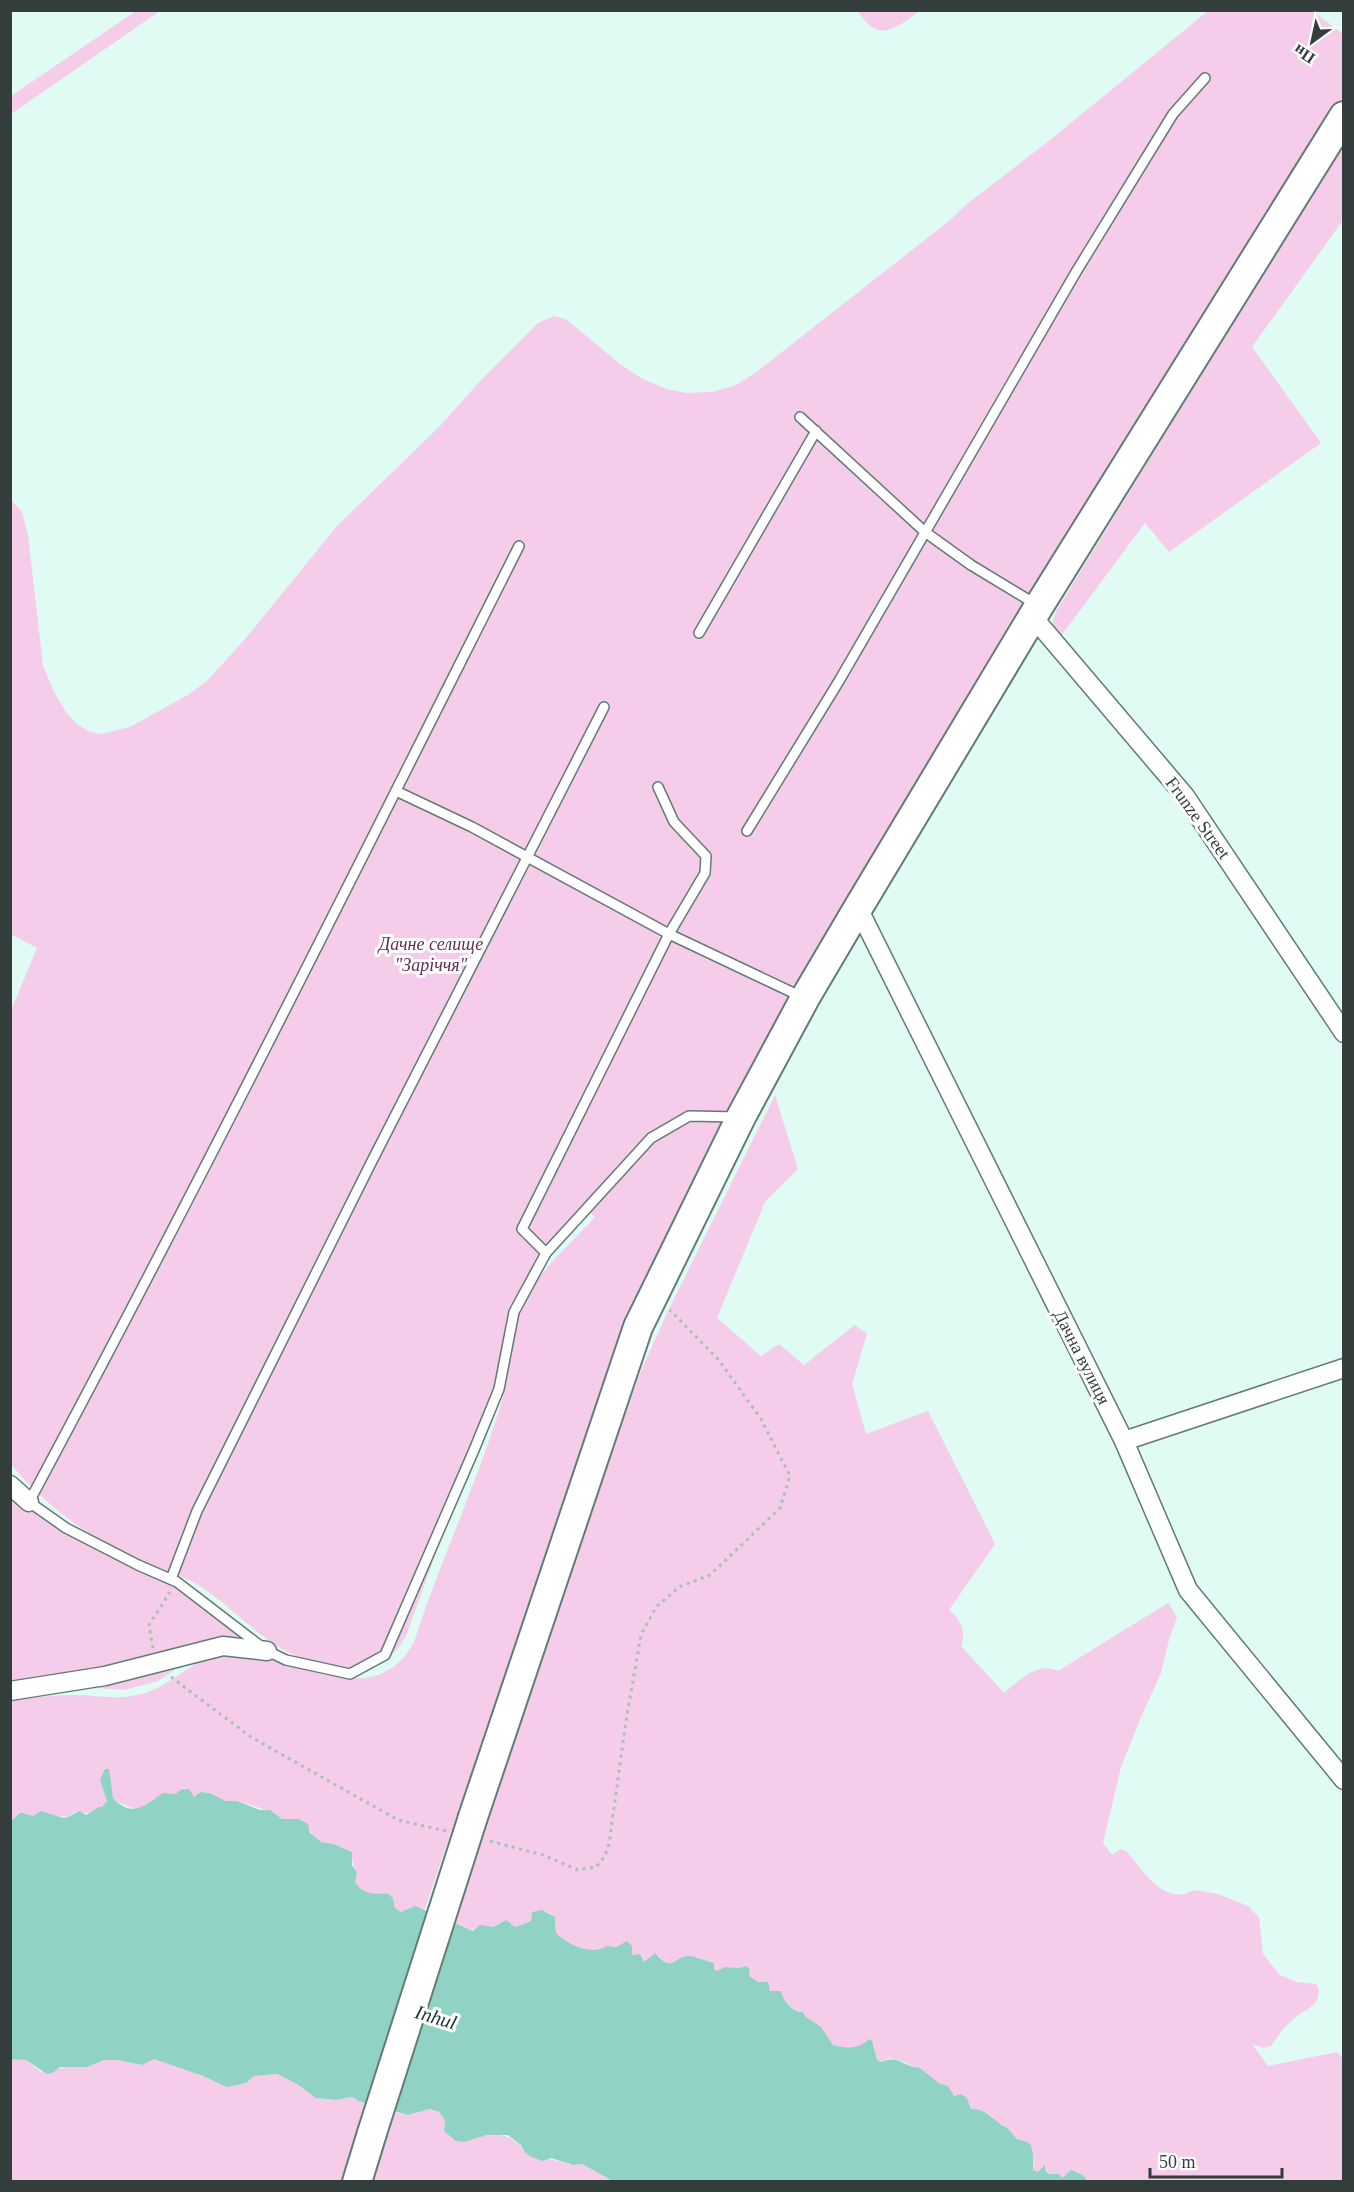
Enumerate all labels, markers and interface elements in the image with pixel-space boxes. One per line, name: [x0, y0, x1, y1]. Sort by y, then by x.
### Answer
north arrow: [1282, 12, 1342, 72]
text: Пн: [1290, 41, 1318, 67]
street label: Frunze Street: [1162, 773, 1234, 863]
park label: Дачне селище "Заріччя": [377, 934, 483, 975]
street label: Дачна вулиця: [1050, 1306, 1114, 1408]
water label: Inhul: [412, 2000, 460, 2034]
scale bar: [1150, 2141, 1282, 2179]
text: 50 m: [1159, 2152, 1196, 2172]

